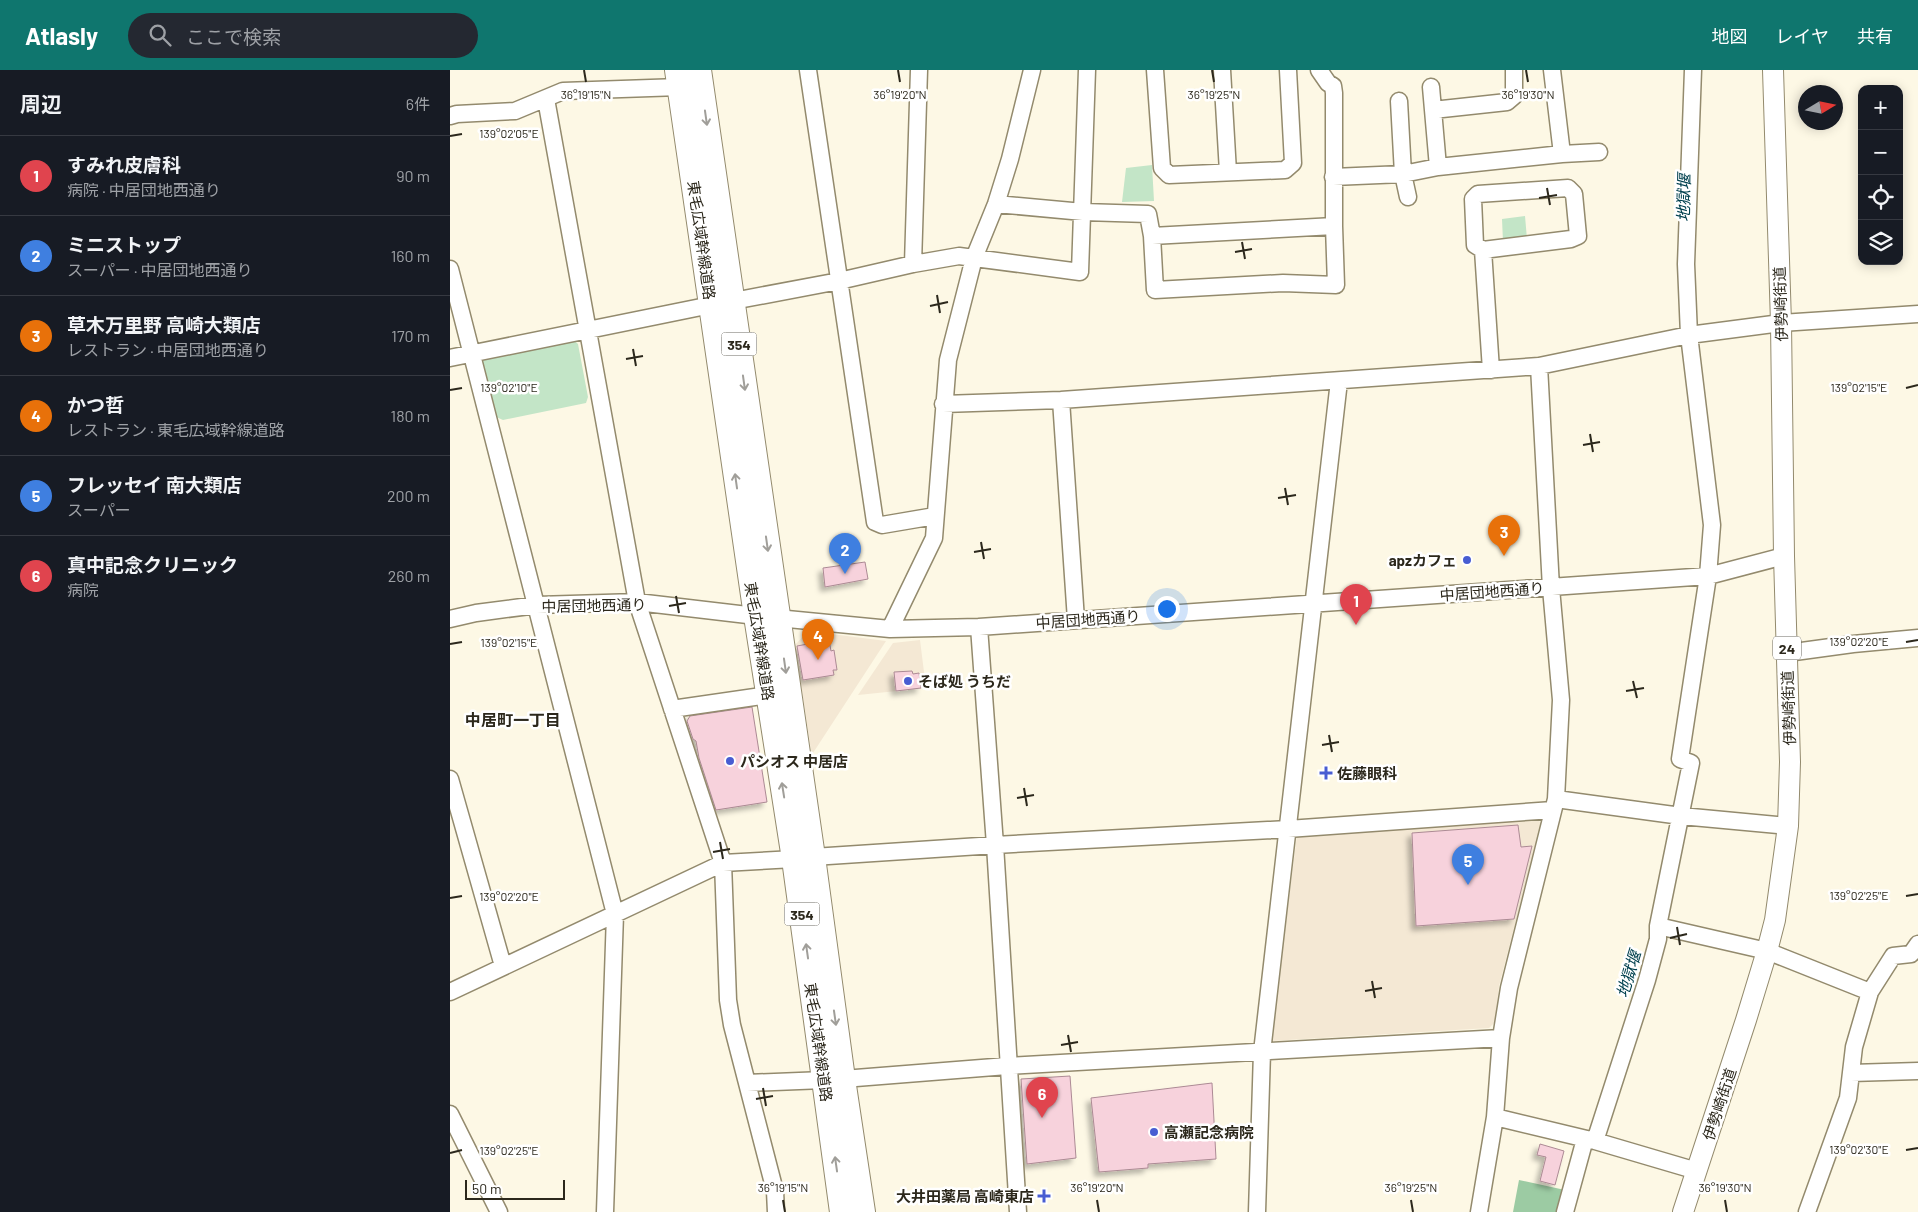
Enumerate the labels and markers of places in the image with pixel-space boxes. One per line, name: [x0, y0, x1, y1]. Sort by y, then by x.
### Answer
pin: 3: [1488, 515, 1520, 556]
pin: 2: [829, 533, 861, 574]
place label: apzカフェ: [1389, 551, 1457, 569]
marker: apzカフェ: [1461, 554, 1473, 566]
pin: 1: [1340, 584, 1372, 625]
pin: 4: [802, 619, 834, 660]
place label: そば処 うちだ: [918, 672, 1011, 690]
marker: そば処 うちだ: [902, 675, 914, 687]
place label: パシオス 中居店: [740, 752, 848, 770]
marker: パシオス 中居店: [724, 755, 736, 767]
place label: 佐藤眼科: [1337, 764, 1397, 782]
marker: 佐藤眼科: [1319, 766, 1333, 780]
pin: 5: [1452, 844, 1484, 885]
pin: 6: [1026, 1077, 1058, 1118]
place label: 高瀬記念病院: [1164, 1123, 1254, 1141]
marker: 高瀬記念病院: [1148, 1126, 1160, 1138]
place label: 大井田薬局 高崎東店: [896, 1187, 1034, 1205]
marker: 大井田薬局 高崎東店: [1038, 1190, 1050, 1202]

